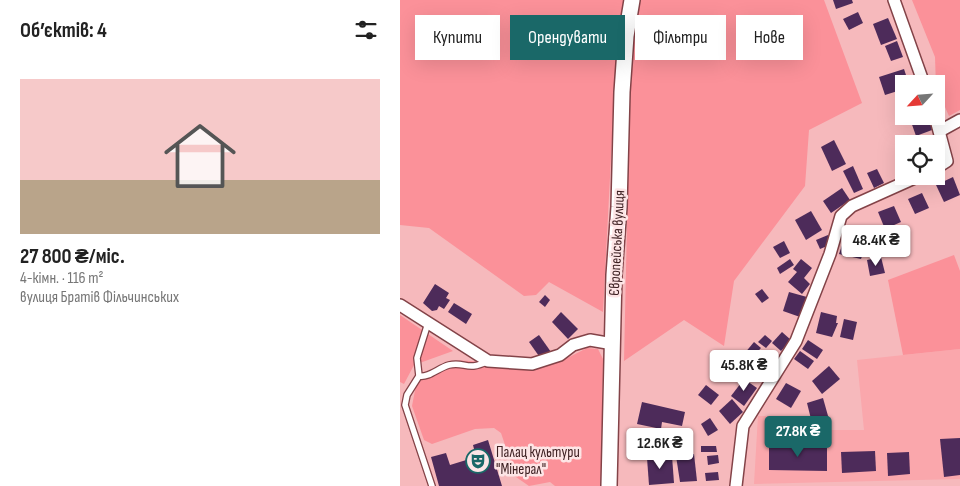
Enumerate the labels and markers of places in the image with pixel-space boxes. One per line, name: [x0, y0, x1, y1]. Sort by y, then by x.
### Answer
pin: 48.4K ₴: [830, 224, 922, 267]
pin: 45.8K ₴: [698, 350, 790, 392]
pin: 27.8K ₴: [752, 416, 844, 458]
pin: 12.6K ₴: [614, 428, 706, 470]
place label: Палац культури "Мінерал": [496, 443, 580, 479]
theatre icon: Палац культури "Мінерал": [465, 448, 491, 474]

